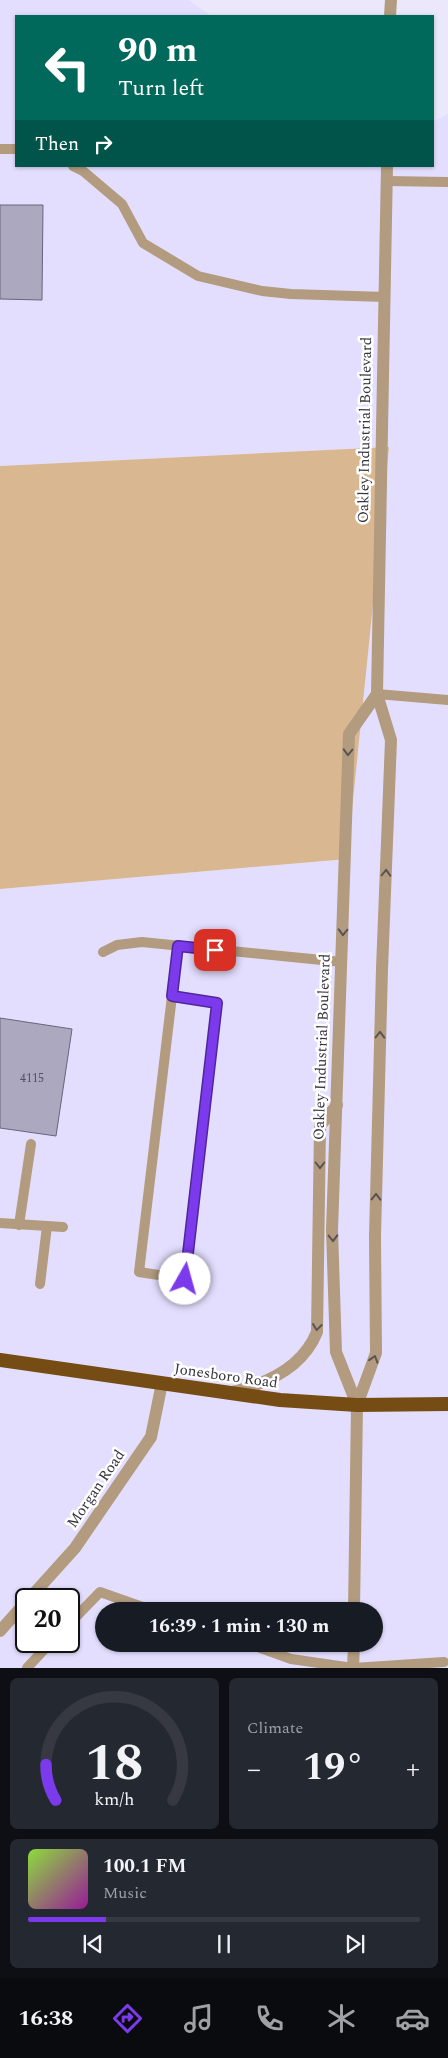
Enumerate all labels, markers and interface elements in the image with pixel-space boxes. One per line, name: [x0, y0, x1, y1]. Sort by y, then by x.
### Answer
text: 90 m: [118, 24, 198, 77]
icon: left: [35, 35, 100, 100]
text: Turn left: [118, 72, 204, 105]
text: Then: [35, 130, 79, 159]
icon: right: [89, 130, 117, 158]
street label: Oakley Industrial Boulevard: [352, 337, 378, 523]
one-way arrow: [343, 748, 354, 756]
one-way arrow: [380, 868, 391, 876]
one-way arrow: [337, 928, 348, 936]
pin: [194, 929, 236, 971]
icon: arrive: [201, 936, 229, 964]
street label: Oakley Industrial Boulevard: [307, 953, 337, 1141]
one-way arrow: [375, 1031, 385, 1038]
house number: 4115: [20, 1069, 44, 1088]
one-way arrow: [315, 1162, 325, 1169]
one-way arrow: [371, 1193, 381, 1201]
one-way arrow: [327, 1234, 338, 1242]
position arrow: [158, 1252, 210, 1304]
one-way arrow: [312, 1324, 323, 1332]
one-way arrow: [368, 1356, 378, 1364]
street label: Jonesboro Road: [173, 1357, 279, 1395]
street label: Morgan Road: [61, 1445, 131, 1533]
speed limit sign: 20: [15, 1588, 80, 1653]
text: 16:39 · 1 min · 130 m: [149, 1612, 329, 1641]
text: Climate: [247, 1716, 303, 1740]
text: 18: [85, 1724, 144, 1803]
text: 19°: [303, 1739, 364, 1797]
text: −: [247, 1748, 261, 1791]
text: +: [406, 1748, 420, 1791]
text: km/h: [94, 1786, 135, 1813]
text: 100.1 FM: [103, 1852, 186, 1881]
text: Music: [103, 1881, 147, 1905]
icon: previous: [79, 1930, 107, 1958]
icon: pause: [210, 1930, 238, 1958]
icon: next: [341, 1930, 369, 1958]
icon: directions: [110, 2001, 145, 2036]
icon: music: [181, 2001, 216, 2036]
icon: phone: [252, 2001, 287, 2036]
icon: climate: [324, 2001, 359, 2036]
icon: car: [395, 2001, 430, 2036]
text: 16:38: [18, 2002, 73, 2035]

